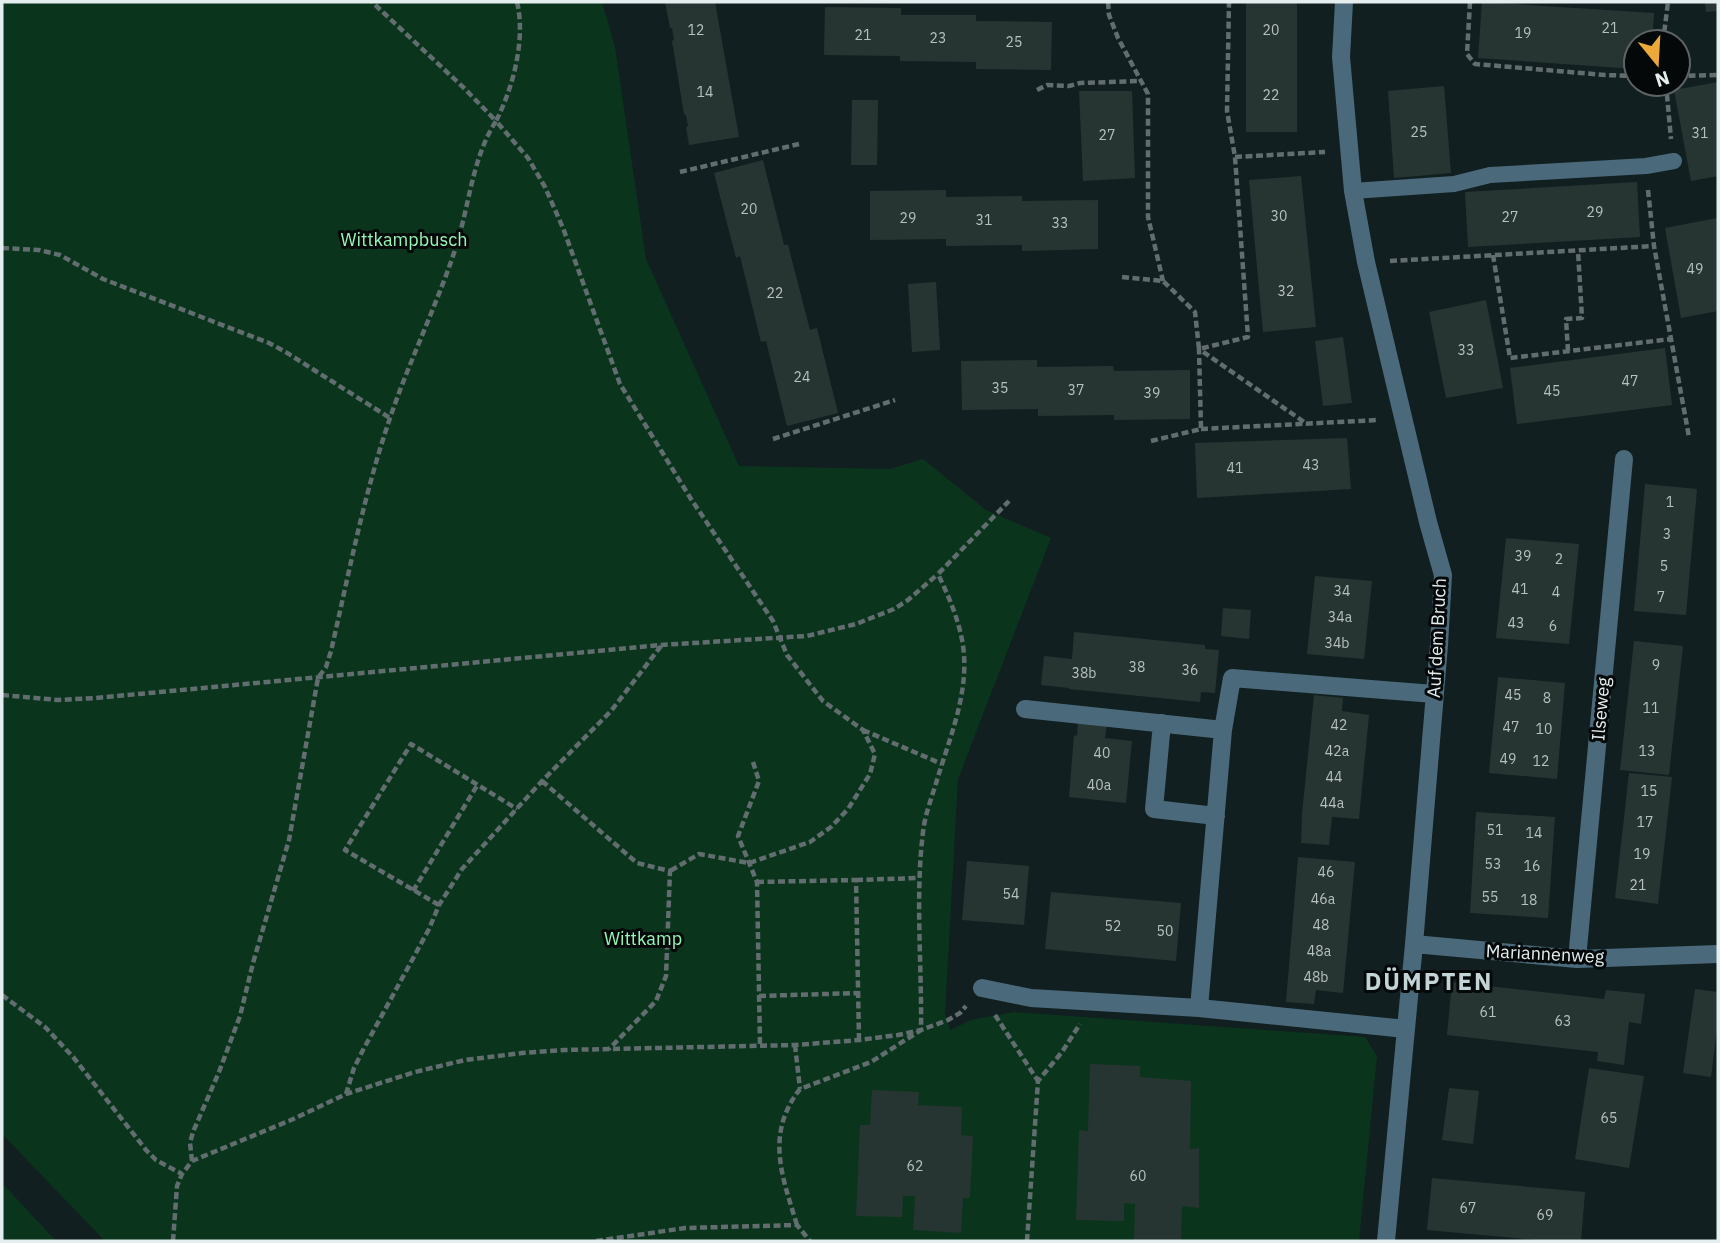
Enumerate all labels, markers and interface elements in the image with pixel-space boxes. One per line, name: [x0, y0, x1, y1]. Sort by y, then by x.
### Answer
house number: 21: [1602, 19, 1618, 37]
house number: 12: [688, 21, 704, 39]
house number: 20: [1263, 21, 1279, 39]
house number: 19: [1515, 24, 1531, 42]
house number: 21: [855, 26, 871, 44]
north arrow: [1622, 28, 1692, 98]
house number: 23: [930, 29, 946, 47]
house number: 25: [1006, 33, 1022, 51]
text: N: [1652, 66, 1673, 93]
house number: 14: [697, 83, 713, 101]
house number: 22: [1263, 86, 1279, 104]
house number: 25: [1411, 123, 1427, 141]
house number: 31: [1692, 124, 1708, 142]
house number: 27: [1099, 126, 1115, 144]
house number: 20: [741, 200, 757, 218]
house number: 29: [1587, 203, 1603, 221]
house number: 30: [1271, 207, 1287, 225]
house number: 27: [1502, 208, 1518, 226]
house number: 29: [900, 209, 916, 227]
house number: 31: [976, 211, 992, 229]
house number: 33: [1052, 214, 1068, 232]
park label: Wittkampbusch: [341, 228, 467, 251]
house number: 49: [1687, 260, 1703, 278]
house number: 32: [1278, 282, 1294, 300]
house number: 22: [767, 284, 783, 302]
house number: 33: [1458, 341, 1474, 359]
house number: 24: [794, 368, 810, 386]
house number: 47: [1622, 372, 1638, 390]
house number: 35: [992, 379, 1008, 397]
house number: 37: [1068, 381, 1084, 399]
house number: 45: [1544, 382, 1560, 400]
house number: 39: [1144, 384, 1160, 402]
house number: 43: [1303, 456, 1319, 474]
house number: 41: [1227, 459, 1243, 477]
house number: 1: [1666, 493, 1674, 511]
house number: 3: [1663, 525, 1671, 543]
house number: 39: [1515, 547, 1531, 565]
house number: 2: [1555, 550, 1563, 568]
house number: 5: [1660, 557, 1668, 575]
street label: Auf dem Bruch: [1422, 577, 1451, 698]
house number: 41: [1512, 580, 1528, 598]
house number: 34: [1334, 582, 1350, 600]
house number: 4: [1552, 583, 1560, 601]
house number: 7: [1657, 588, 1665, 606]
house number: 34a: [1328, 608, 1353, 626]
house number: 43: [1508, 614, 1524, 632]
house number: 6: [1549, 617, 1557, 635]
house number: 34b: [1325, 634, 1349, 652]
house number: 9: [1652, 656, 1660, 674]
house number: 38: [1129, 658, 1145, 676]
house number: 36: [1182, 661, 1198, 679]
house number: 38b: [1072, 664, 1096, 682]
street label: Ilseweg: [1586, 676, 1615, 742]
house number: 45: [1505, 686, 1521, 704]
house number: 8: [1543, 689, 1551, 707]
house number: 11: [1643, 699, 1659, 717]
house number: 42: [1331, 716, 1347, 734]
house number: 47: [1503, 718, 1519, 736]
house number: 10: [1536, 720, 1552, 738]
house number: 42a: [1325, 742, 1350, 760]
house number: 13: [1639, 742, 1655, 760]
house number: 40: [1094, 744, 1110, 762]
house number: 49: [1500, 750, 1516, 768]
house number: 12: [1533, 752, 1549, 770]
house number: 44: [1326, 768, 1342, 786]
house number: 40a: [1087, 776, 1112, 794]
house number: 15: [1641, 782, 1657, 800]
house number: 44a: [1320, 794, 1345, 812]
house number: 17: [1637, 813, 1653, 831]
house number: 51: [1487, 821, 1503, 839]
house number: 14: [1526, 824, 1542, 842]
house number: 19: [1634, 845, 1650, 863]
house number: 53: [1485, 855, 1501, 873]
house number: 16: [1524, 857, 1540, 875]
house number: 46: [1318, 863, 1334, 881]
house number: 21: [1630, 876, 1646, 894]
house number: 54: [1003, 885, 1019, 903]
house number: 55: [1482, 888, 1498, 906]
house number: 46a: [1311, 890, 1336, 908]
house number: 18: [1521, 891, 1537, 909]
house number: 48: [1313, 916, 1329, 934]
house number: 52: [1105, 917, 1121, 935]
house number: 50: [1157, 922, 1173, 940]
park label: Wittkamp: [604, 927, 682, 950]
street label: Mariannenweg: [1485, 939, 1605, 968]
house number: 48a: [1307, 942, 1332, 960]
district label: DÜMPTEN: [1365, 965, 1493, 997]
house number: 48b: [1304, 968, 1328, 986]
house number: 61: [1480, 1003, 1496, 1021]
house number: 63: [1555, 1012, 1571, 1030]
house number: 65: [1601, 1109, 1617, 1127]
house number: 62: [907, 1157, 923, 1175]
house number: 60: [1130, 1167, 1146, 1185]
house number: 67: [1460, 1199, 1476, 1217]
house number: 69: [1537, 1206, 1553, 1224]

